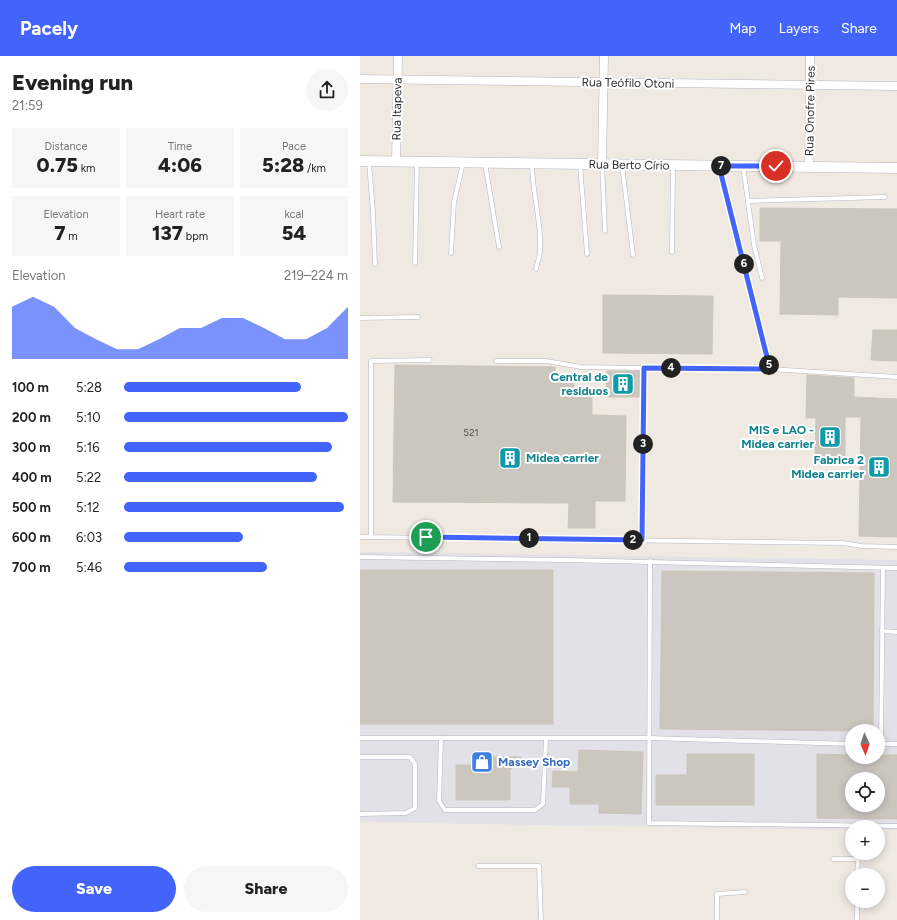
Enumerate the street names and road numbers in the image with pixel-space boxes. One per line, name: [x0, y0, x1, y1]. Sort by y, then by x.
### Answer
street label: Rua Onofre Pires: [802, 65, 818, 156]
street label: Rua Teófilo Otoni: [582, 75, 674, 91]
street label: Rua Itapeva: [389, 77, 405, 141]
street label: Rua Berto Círio: [588, 157, 670, 173]

